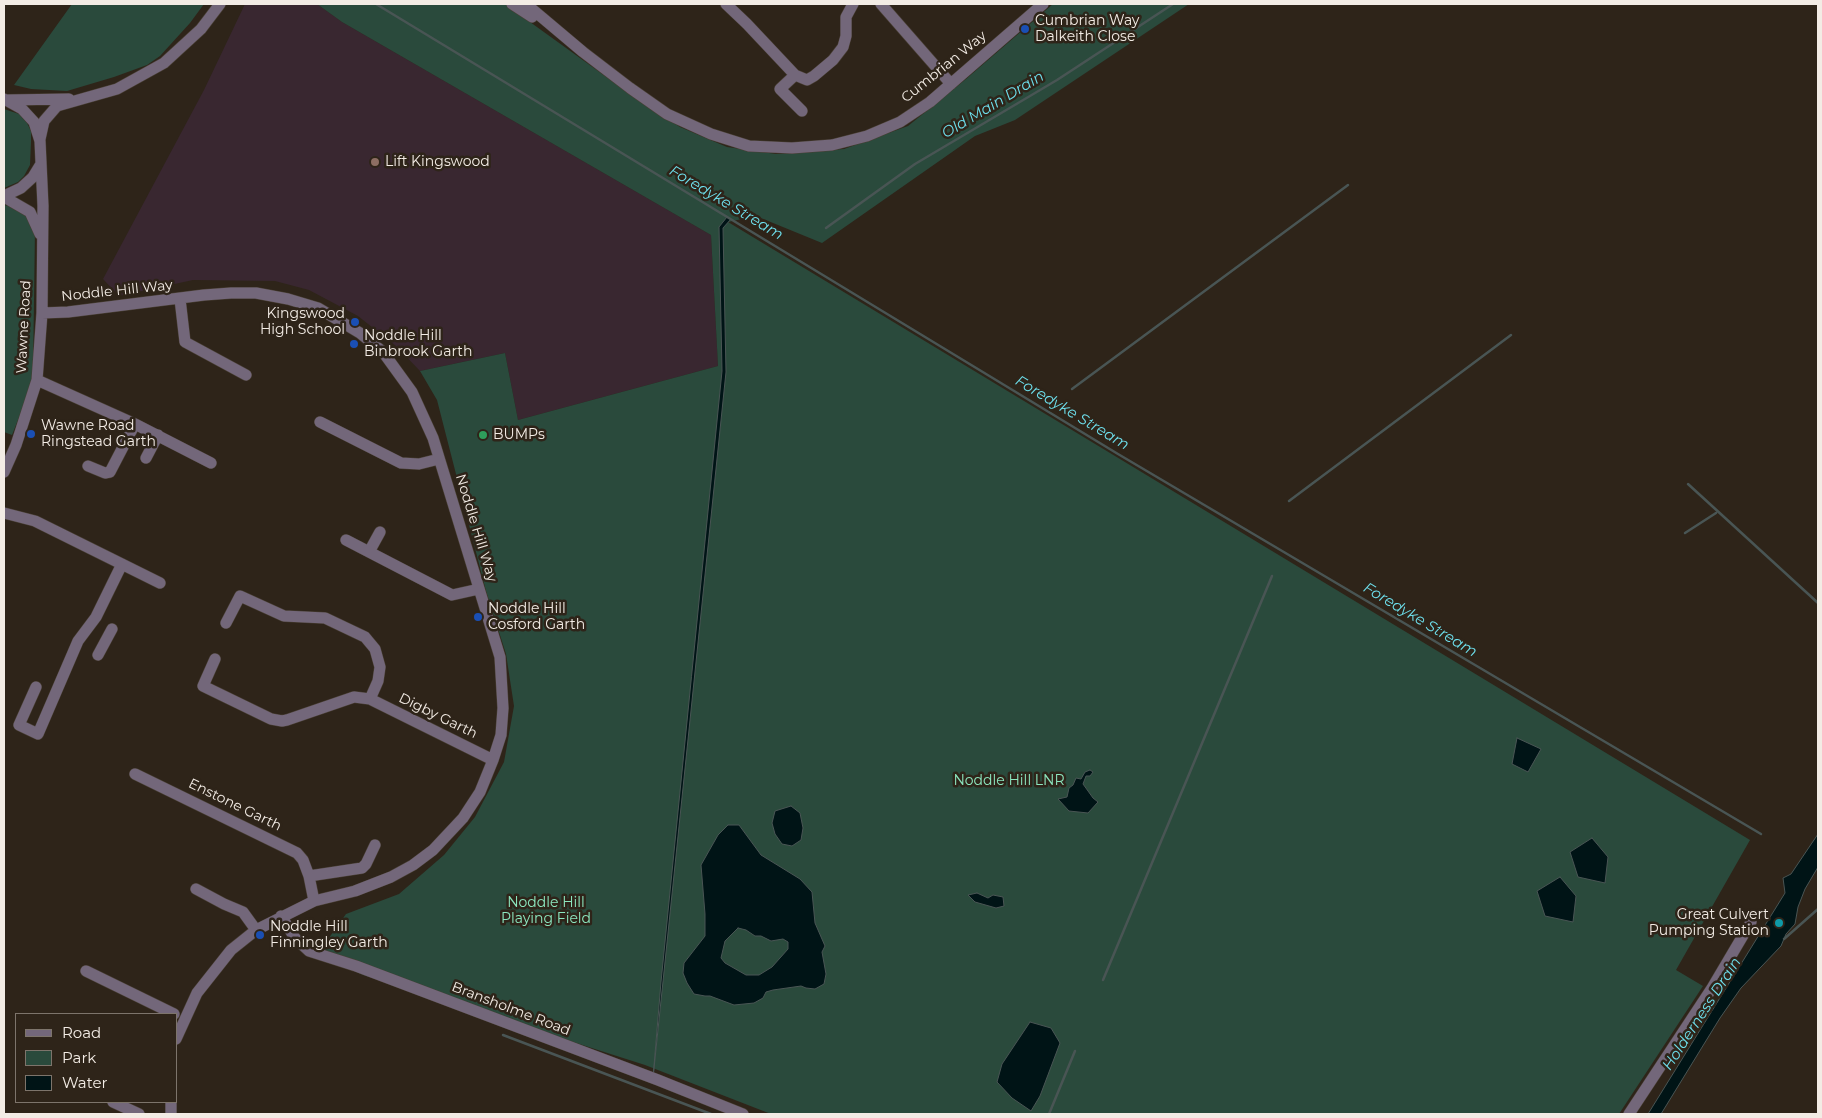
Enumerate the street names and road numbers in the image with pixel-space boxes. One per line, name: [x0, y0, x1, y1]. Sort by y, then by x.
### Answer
street label: Cumbrian Way: [898, 28, 990, 106]
street label: Noddle Hill Way: [61, 277, 173, 305]
street label: Wawne Road: [13, 280, 35, 374]
street label: Noddle Hill Way: [452, 472, 500, 584]
street label: Digby Garth: [396, 690, 480, 742]
street label: Enstone Garth: [186, 775, 284, 835]
street label: Bransholme Road: [449, 979, 573, 1039]

